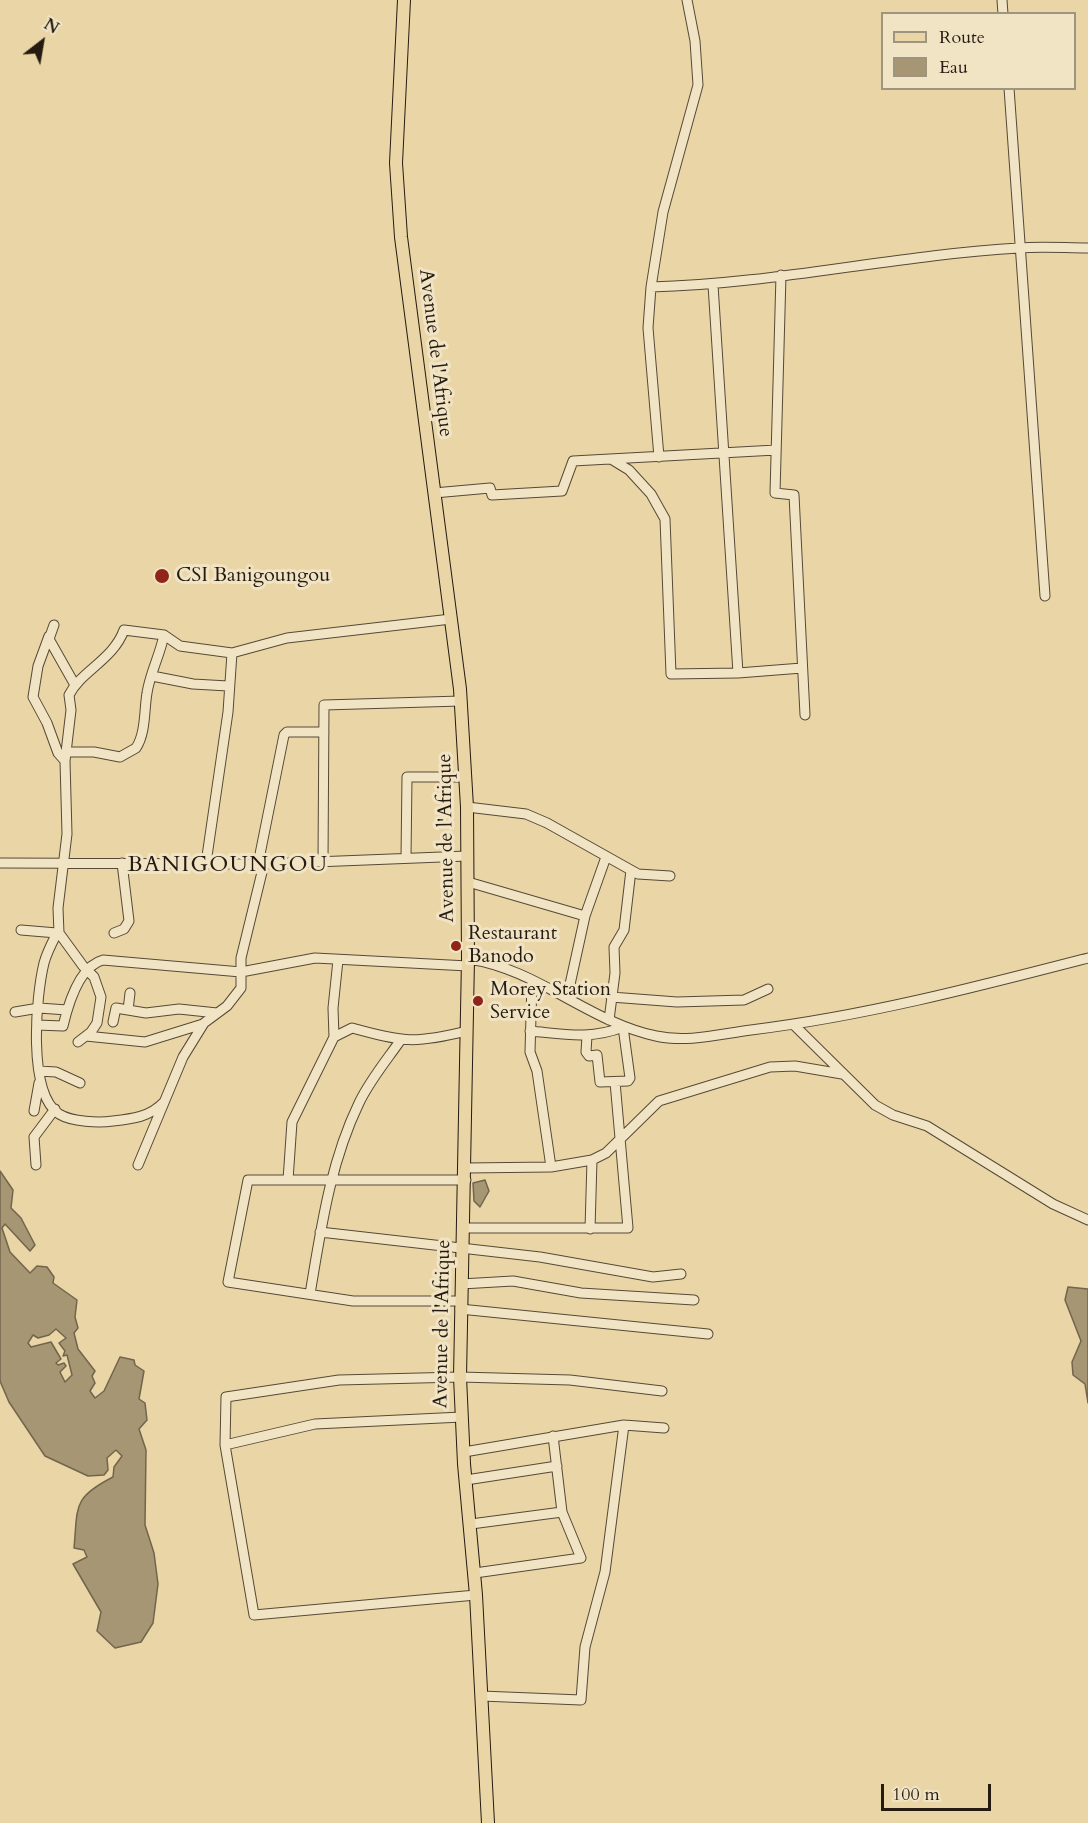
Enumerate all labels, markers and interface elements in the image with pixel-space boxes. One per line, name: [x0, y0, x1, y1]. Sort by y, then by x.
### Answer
north arrow: [12, 12, 72, 72]
legend: [881, 12, 1076, 90]
text: N: [40, 14, 63, 40]
text: Route: [939, 25, 985, 50]
text: Eau: [939, 55, 968, 80]
street label: Avenue de l'Afrique: [413, 268, 457, 438]
place label: CSI Banigoungou: [176, 564, 330, 588]
marker: CSI Banigoungou: [153, 567, 171, 585]
street label: Avenue de l'Afrique: [434, 753, 460, 923]
district label: BANIGOUNGOU: [128, 853, 328, 879]
place label: Restaurant Banodo: [468, 922, 557, 969]
marker: Restaurant Banodo: [449, 939, 463, 953]
place label: Morey Station Service: [490, 978, 611, 1025]
marker: Morey Station Service: [471, 994, 485, 1008]
street label: Avenue de l'Afrique: [430, 1239, 456, 1409]
scale bar: [884, 1772, 994, 1810]
text: 100 m: [892, 1782, 940, 1807]

